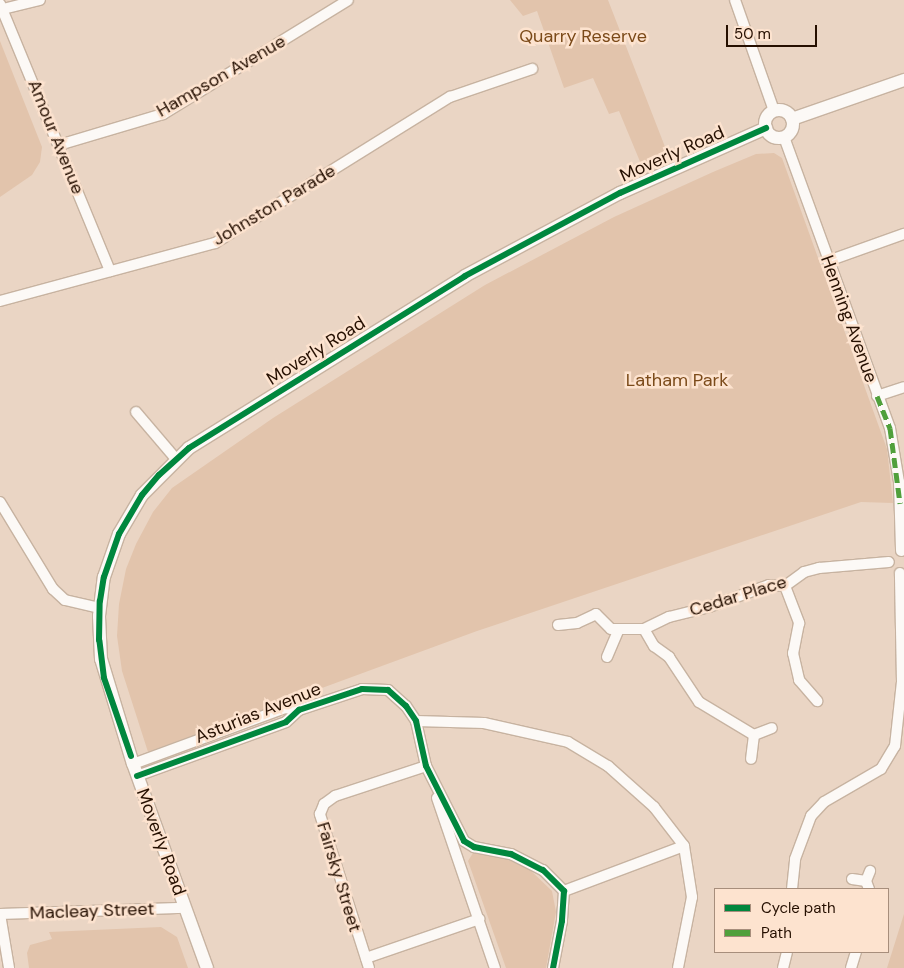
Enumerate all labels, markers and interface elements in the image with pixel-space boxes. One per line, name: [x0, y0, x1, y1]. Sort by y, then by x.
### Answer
scale bar: [729, 15, 820, 47]
text: 50 m: [734, 24, 771, 44]
park label: Quarry Reserve: [519, 25, 647, 47]
street label: Hampson Avenue: [153, 30, 289, 122]
street label: Amour Avenue: [23, 77, 89, 197]
street label: Moverly Road: [616, 121, 728, 187]
street label: Johnston Parade: [209, 160, 339, 250]
street label: Henning Avenue: [816, 252, 882, 386]
street label: Moverly Road: [263, 312, 369, 390]
park label: Latham Park: [626, 369, 728, 391]
street label: Cedar Place: [687, 571, 789, 621]
street label: Asturias Avenue: [192, 678, 324, 748]
street label: Moverly Road: [132, 786, 190, 898]
street label: Fairsky Street: [312, 819, 366, 935]
legend: [714, 888, 889, 953]
street label: Macleay Street: [29, 898, 155, 924]
text: Cycle path: [761, 898, 836, 918]
text: Path: [761, 923, 792, 943]

